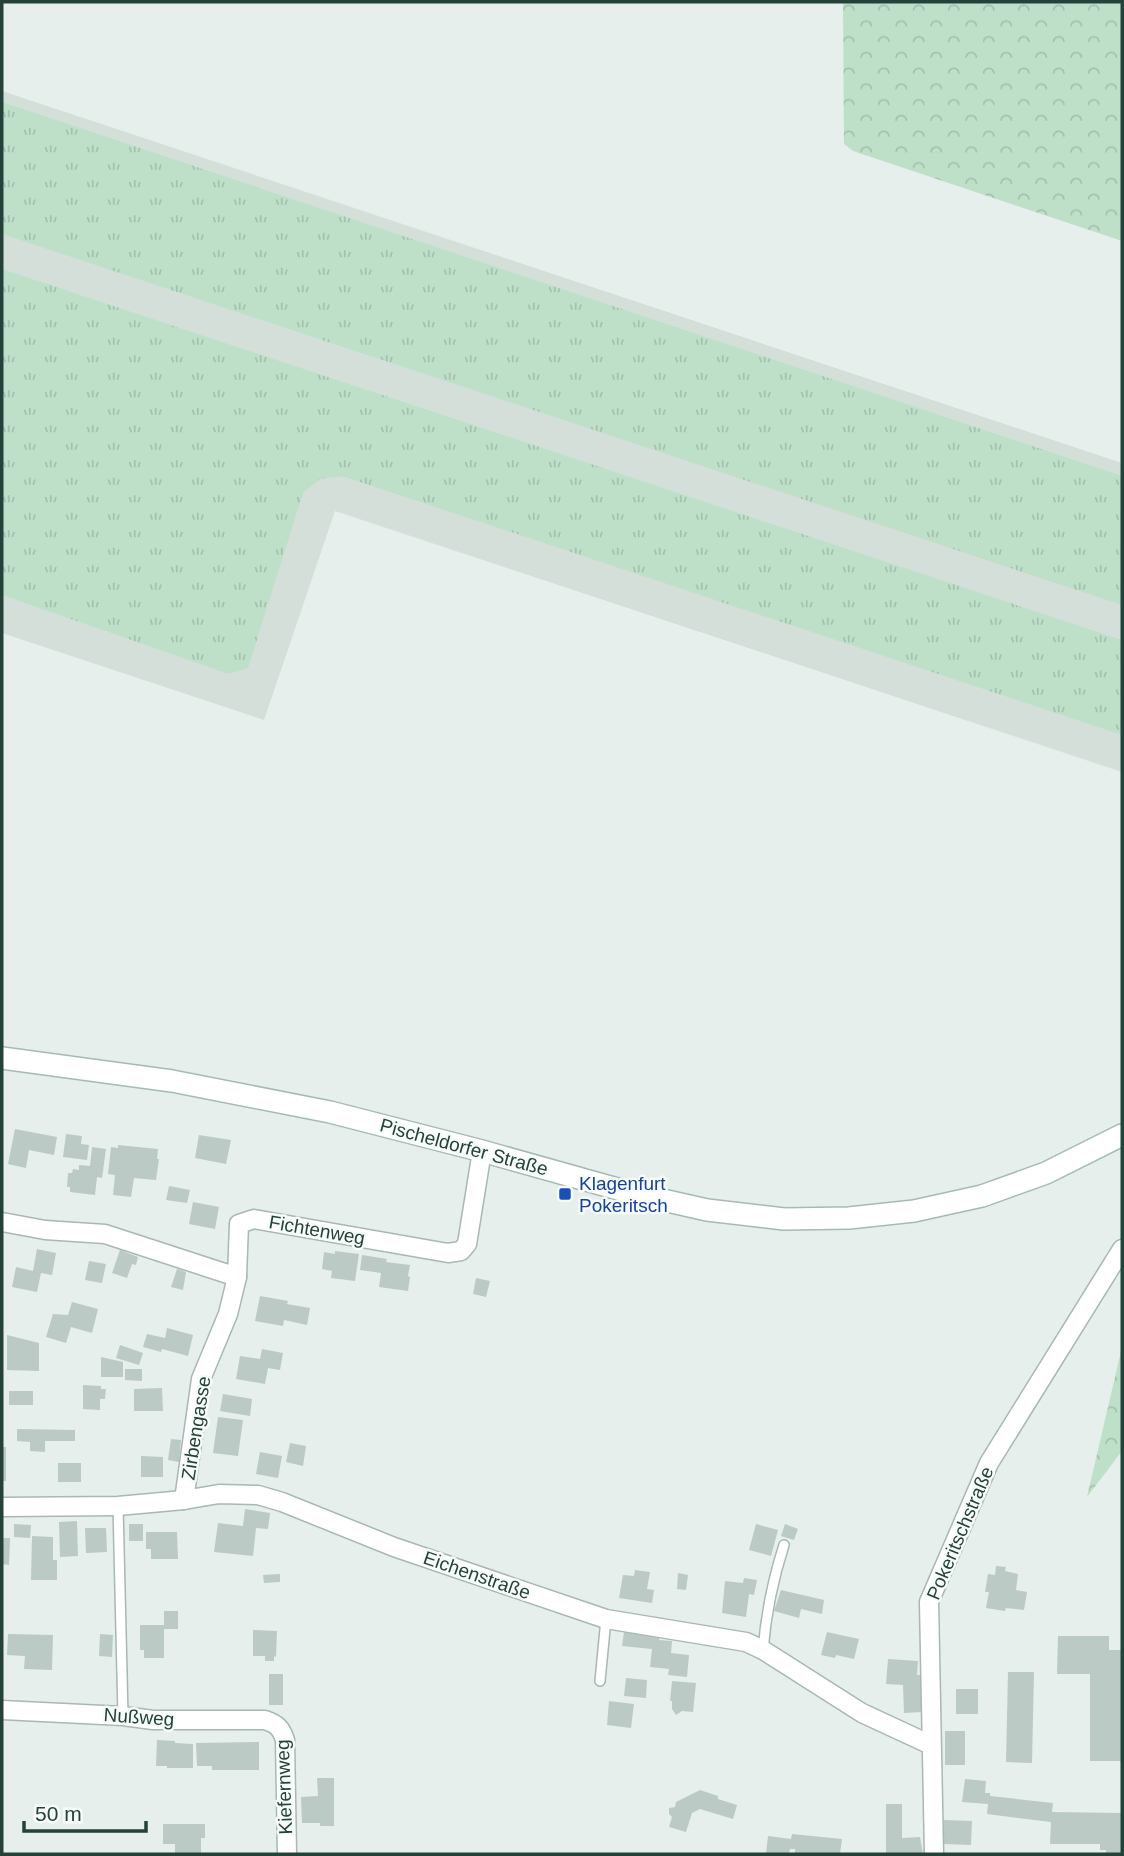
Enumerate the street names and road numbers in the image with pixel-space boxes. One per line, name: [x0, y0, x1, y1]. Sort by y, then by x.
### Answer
street label: Pischeldorfer Straße: [378, 1114, 550, 1180]
street label: Fichtenweg: [267, 1211, 367, 1249]
street label: Zirbengasse: [177, 1375, 215, 1481]
street label: Pokeritschstraße: [922, 1463, 998, 1603]
street label: Eichenstraße: [421, 1547, 533, 1603]
street label: Nußweg: [103, 1704, 175, 1730]
street label: Kiefernweg: [272, 1739, 296, 1835]

